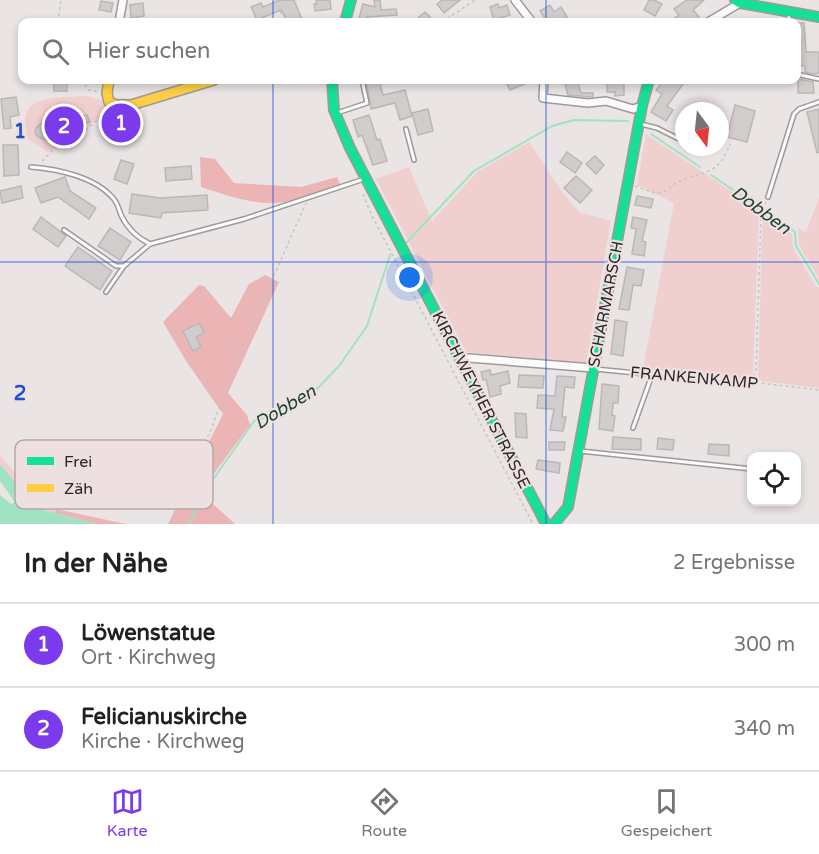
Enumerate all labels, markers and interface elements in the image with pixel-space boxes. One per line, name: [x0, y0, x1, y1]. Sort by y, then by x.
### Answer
search box: [18, 18, 801, 84]
icon: search: [39, 35, 72, 68]
text: Hier suchen: [87, 38, 210, 64]
pin: 1: [102, 100, 140, 146]
north arrow: [675, 102, 729, 156]
pin: 2: [44, 104, 84, 148]
text: 1: [14, 120, 26, 144]
water label: Dobben: [727, 181, 796, 239]
street label: SCHARMARSCH: [584, 239, 628, 369]
your location: [395, 263, 424, 292]
street label: KIRCHWEYHER STRASSE: [427, 308, 535, 492]
street label: FRANKENKAMP: [629, 362, 759, 394]
water label: Dobben: [250, 380, 321, 434]
text: 2: [14, 382, 26, 406]
legend: [15, 440, 213, 509]
text: Frei: [64, 452, 92, 472]
map controls: [747, 452, 801, 506]
button: locate: [747, 452, 801, 506]
text: Zäh: [64, 479, 93, 499]
text: In der Nähe: [24, 548, 168, 579]
text: 2 Ergebnisse: [673, 551, 795, 575]
text: Löwenstatue: [81, 620, 215, 646]
text: 1: [37, 633, 50, 657]
text: 300 m: [734, 633, 795, 657]
text: Ort · Kirchweg: [81, 646, 216, 670]
text: Felicianuskirche: [81, 704, 247, 730]
text: 2: [37, 717, 50, 741]
text: 340 m: [734, 717, 795, 741]
text: Kirche · Kirchweg: [81, 730, 245, 754]
tab: Karte: [107, 785, 148, 841]
tab: Route: [361, 785, 407, 841]
tab: Gespeichert: [621, 785, 712, 841]

